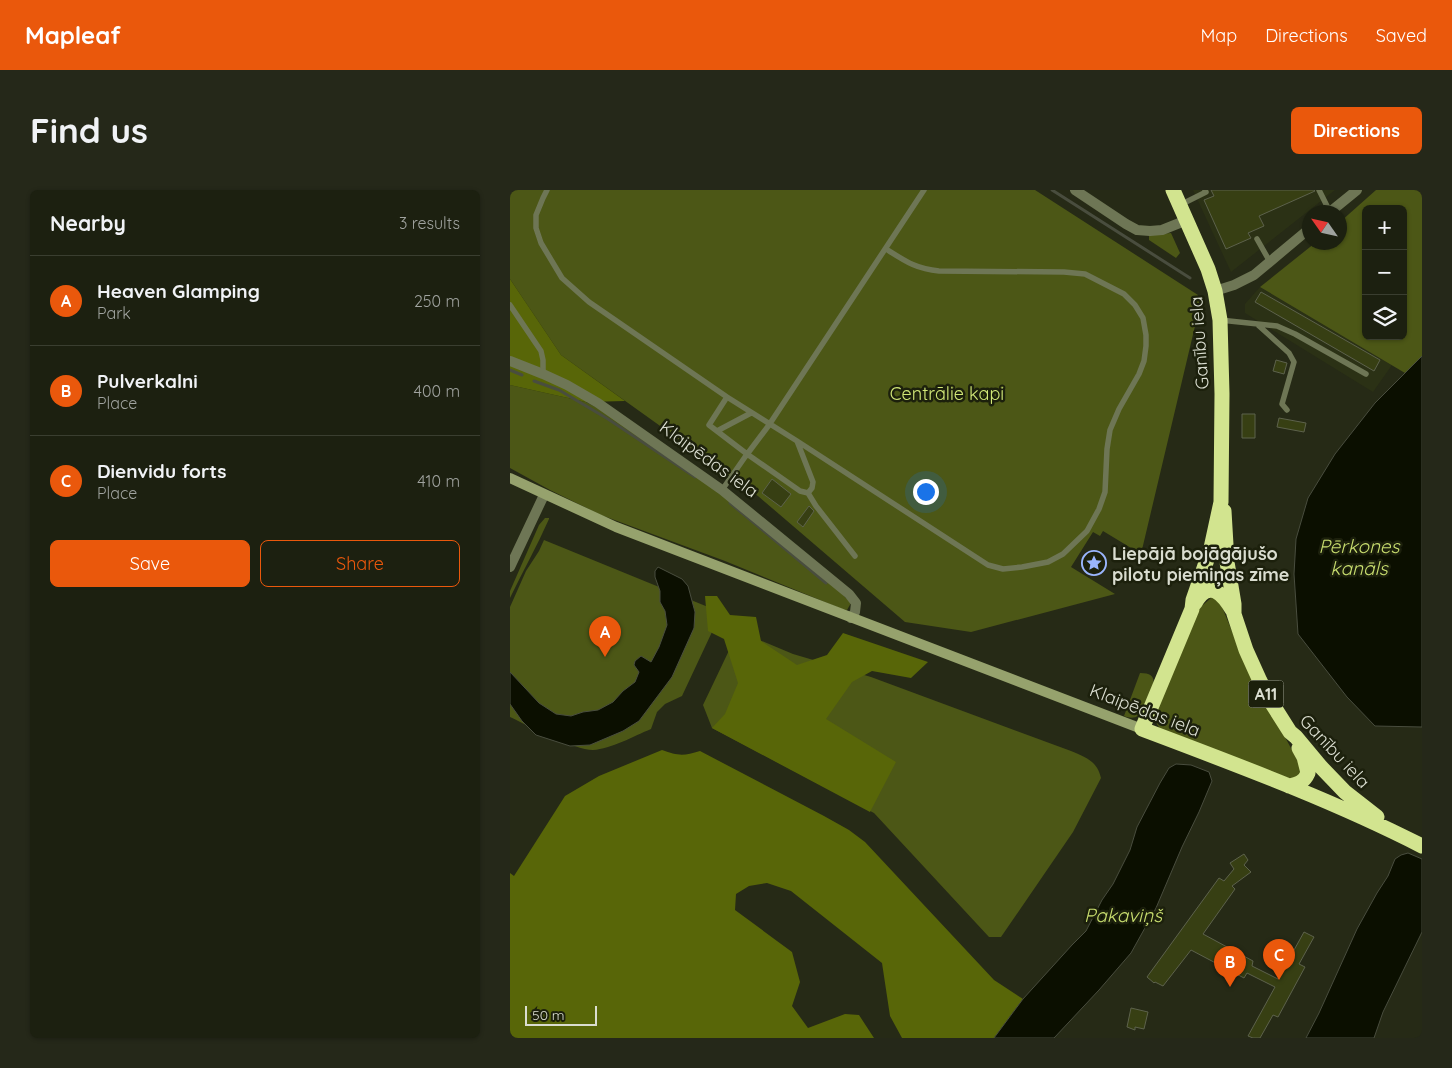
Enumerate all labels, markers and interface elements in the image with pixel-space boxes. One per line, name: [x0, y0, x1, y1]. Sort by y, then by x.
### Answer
text: Mapleaf: [25, 20, 121, 50]
text: Map: [1200, 24, 1237, 47]
text: Directions: [1265, 24, 1348, 47]
text: Saved: [1376, 24, 1427, 47]
button: Directions: [1291, 107, 1422, 154]
text: Find us: [30, 108, 148, 152]
north arrow: [1302, 205, 1347, 250]
map controls: [1362, 205, 1407, 340]
button: +: [1362, 205, 1407, 250]
text: Nearby: [50, 210, 126, 236]
text: 3 results: [399, 213, 460, 233]
button: −: [1362, 250, 1407, 295]
text: Heaven Glamping: [97, 279, 260, 303]
text: A: [61, 291, 71, 311]
text: 250 m: [414, 291, 460, 311]
button: layers: [1362, 295, 1407, 340]
street label: Ganību iela: [1184, 296, 1214, 390]
text: Park: [97, 303, 131, 323]
text: Pulverkalni: [97, 369, 198, 393]
text: B: [61, 381, 71, 401]
text: 400 m: [414, 381, 460, 401]
park label: Centrālie kapi: [890, 382, 1004, 405]
text: Place: [97, 393, 137, 413]
street label: Klaipēdas iela: [655, 415, 763, 503]
text: Dienvidu forts: [97, 459, 227, 483]
text: C: [61, 471, 71, 491]
text: 410 m: [417, 471, 460, 491]
your location: [913, 479, 939, 505]
text: Place: [97, 483, 137, 503]
water label: Pērkones kanāls: [1318, 534, 1401, 580]
button: Save: [50, 540, 250, 587]
button: Share: [260, 540, 460, 587]
place label: Liepājā bojāgājušo pilotu piemiņas zīme: [1112, 542, 1289, 587]
place icon: Liepājā bojāgājušo pilotu piemiņas zīme: [1081, 550, 1107, 576]
pin: A: [589, 616, 621, 657]
street label: Klaipēdas iela: [1087, 678, 1203, 742]
road number: A11: [1248, 680, 1284, 708]
street label: Ganību iela: [1295, 709, 1375, 793]
water label: Pakaviņš: [1084, 903, 1164, 927]
pin: C: [1263, 939, 1295, 980]
pin: B: [1214, 946, 1246, 987]
scale bar: [525, 1003, 598, 1026]
text: 50 m: [532, 1006, 565, 1024]

